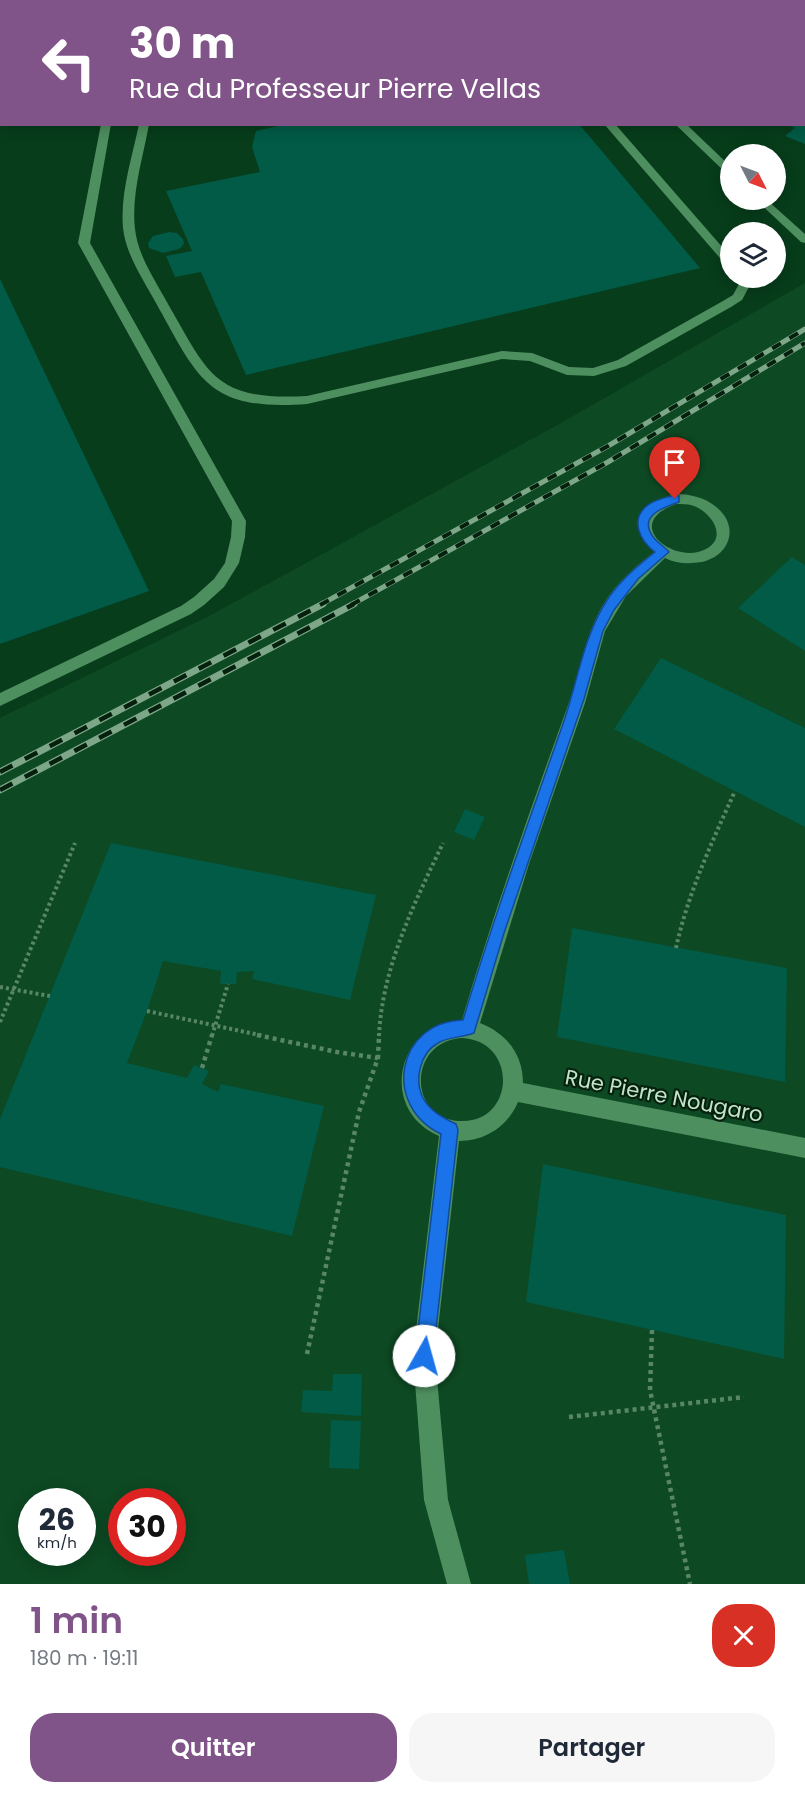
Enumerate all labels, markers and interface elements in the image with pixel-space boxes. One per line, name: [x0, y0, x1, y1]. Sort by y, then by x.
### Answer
text: 30 m: [129, 14, 235, 73]
icon: left: [30, 24, 108, 102]
text: Rue du Professeur Pierre Vellas: [129, 70, 541, 107]
north arrow: [720, 144, 786, 210]
map controls: [720, 144, 786, 288]
button: layers: [720, 222, 786, 288]
pin: [649, 437, 700, 499]
icon: arrive: [658, 446, 691, 479]
street label: Rue Pierre Nougaro: [563, 1062, 765, 1129]
position arrow: [392, 1324, 456, 1388]
speed limit sign: 30: [108, 1488, 186, 1566]
text: 26: [39, 1498, 75, 1541]
text: km/h: [37, 1532, 77, 1553]
text: 1 min: [30, 1595, 123, 1646]
button: close: [712, 1604, 775, 1667]
text: 180 m · 19:11: [30, 1644, 139, 1672]
button: Quitter: [30, 1713, 397, 1782]
button: Partager: [409, 1713, 775, 1782]

